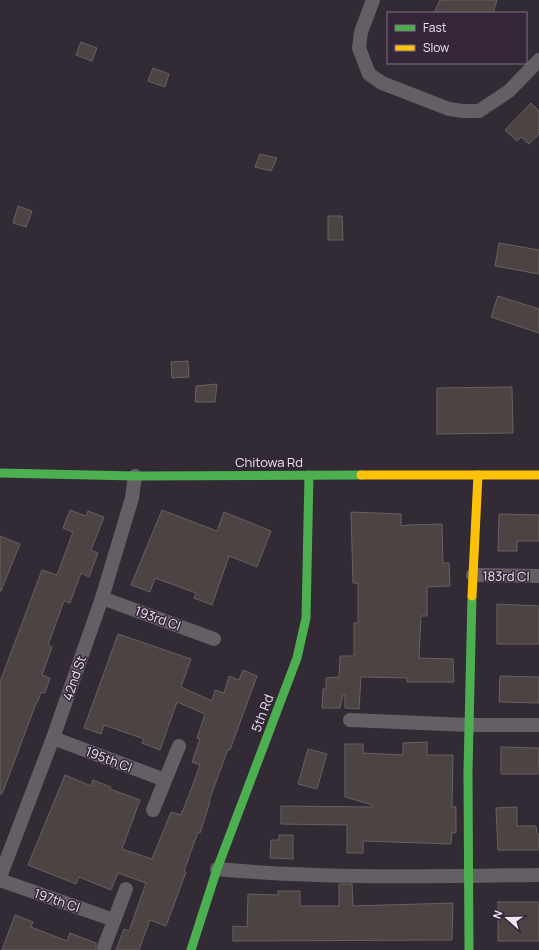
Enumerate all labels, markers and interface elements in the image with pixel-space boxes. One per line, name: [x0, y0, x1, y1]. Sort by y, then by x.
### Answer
legend: [387, 12, 527, 64]
text: Fast: [423, 19, 447, 36]
text: Slow: [423, 39, 449, 56]
street label: Chitowa Rd: [235, 453, 303, 471]
street label: 183rd Cl: [482, 567, 530, 585]
street label: 193rd Cl: [133, 601, 183, 635]
street label: 42nd St: [58, 653, 90, 703]
street label: 5th Rd: [247, 692, 277, 734]
street label: 195th Cl: [83, 742, 135, 776]
street label: 197th Cl: [32, 884, 82, 916]
north arrow: [487, 898, 527, 938]
text: N: [489, 908, 506, 921]

